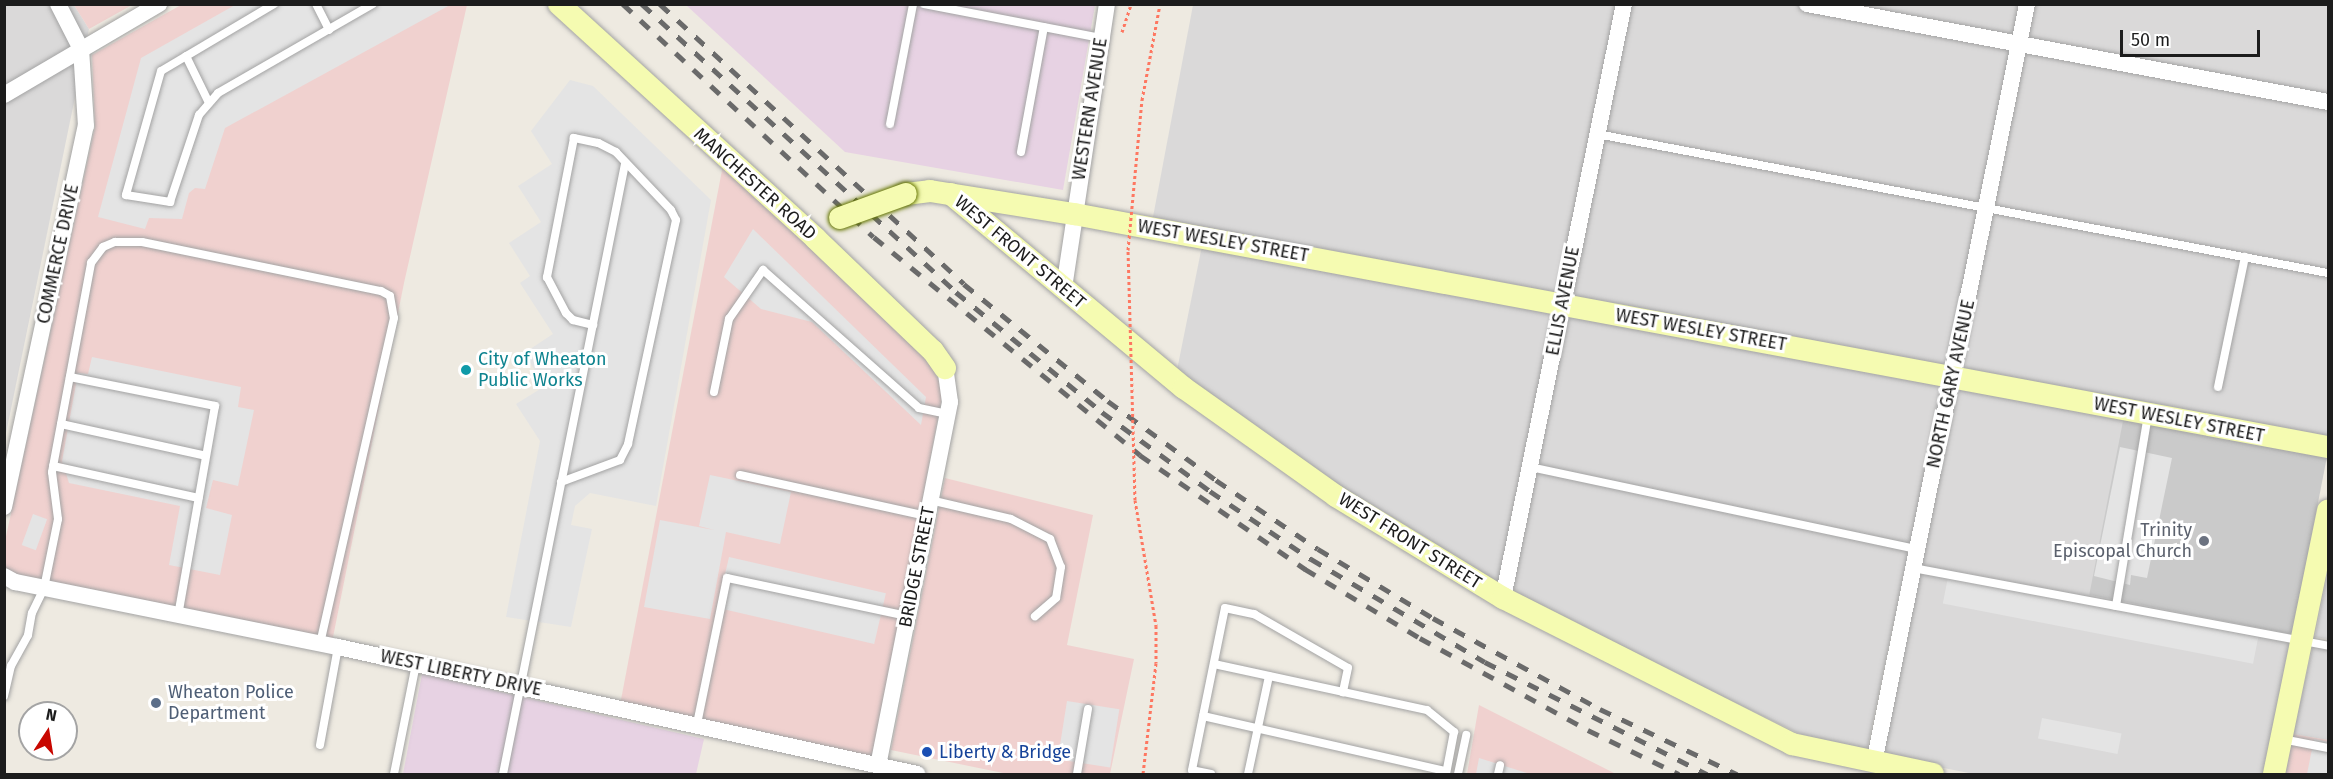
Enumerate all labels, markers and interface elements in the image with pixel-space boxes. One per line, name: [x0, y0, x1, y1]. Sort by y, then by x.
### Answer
scale bar: [2123, 18, 2262, 56]
text: 50 m: [2131, 29, 2170, 51]
street label: WESTERN AVENUE: [1068, 36, 1112, 182]
street label: MANCHESTER ROAD: [689, 123, 821, 245]
street label: COMMERCE DRIVE: [33, 182, 83, 326]
street label: WEST FRONT STREET: [950, 191, 1090, 313]
street label: WEST WESLEY STREET: [1136, 215, 1310, 267]
street label: ELLIS AVENUE: [1542, 244, 1584, 358]
street label: NORTH GARY AVENUE: [1923, 298, 1979, 470]
street label: WEST WESLEY STREET: [1614, 304, 1788, 356]
place label: City of Wheaton Public Works: [478, 349, 607, 392]
marker: City of Wheaton Public Works: [459, 363, 473, 377]
street label: WEST WESLEY STREET: [2092, 393, 2266, 447]
street label: WEST FRONT STREET: [1335, 488, 1485, 594]
street label: BRIDGE STREET: [895, 505, 939, 629]
place label: Trinity Episcopal Church: [2053, 520, 2192, 562]
marker: Trinity Episcopal Church: [2197, 534, 2211, 548]
street label: WEST LIBERTY DRIVE: [378, 645, 544, 701]
place label: Wheaton Police Department: [168, 682, 294, 724]
marker: Wheaton Police Department: [149, 696, 163, 710]
north arrow: [18, 701, 78, 761]
text: N: [44, 704, 59, 725]
place label: Liberty & Bridge: [939, 741, 1071, 763]
marker: Liberty & Bridge: [920, 745, 934, 759]

